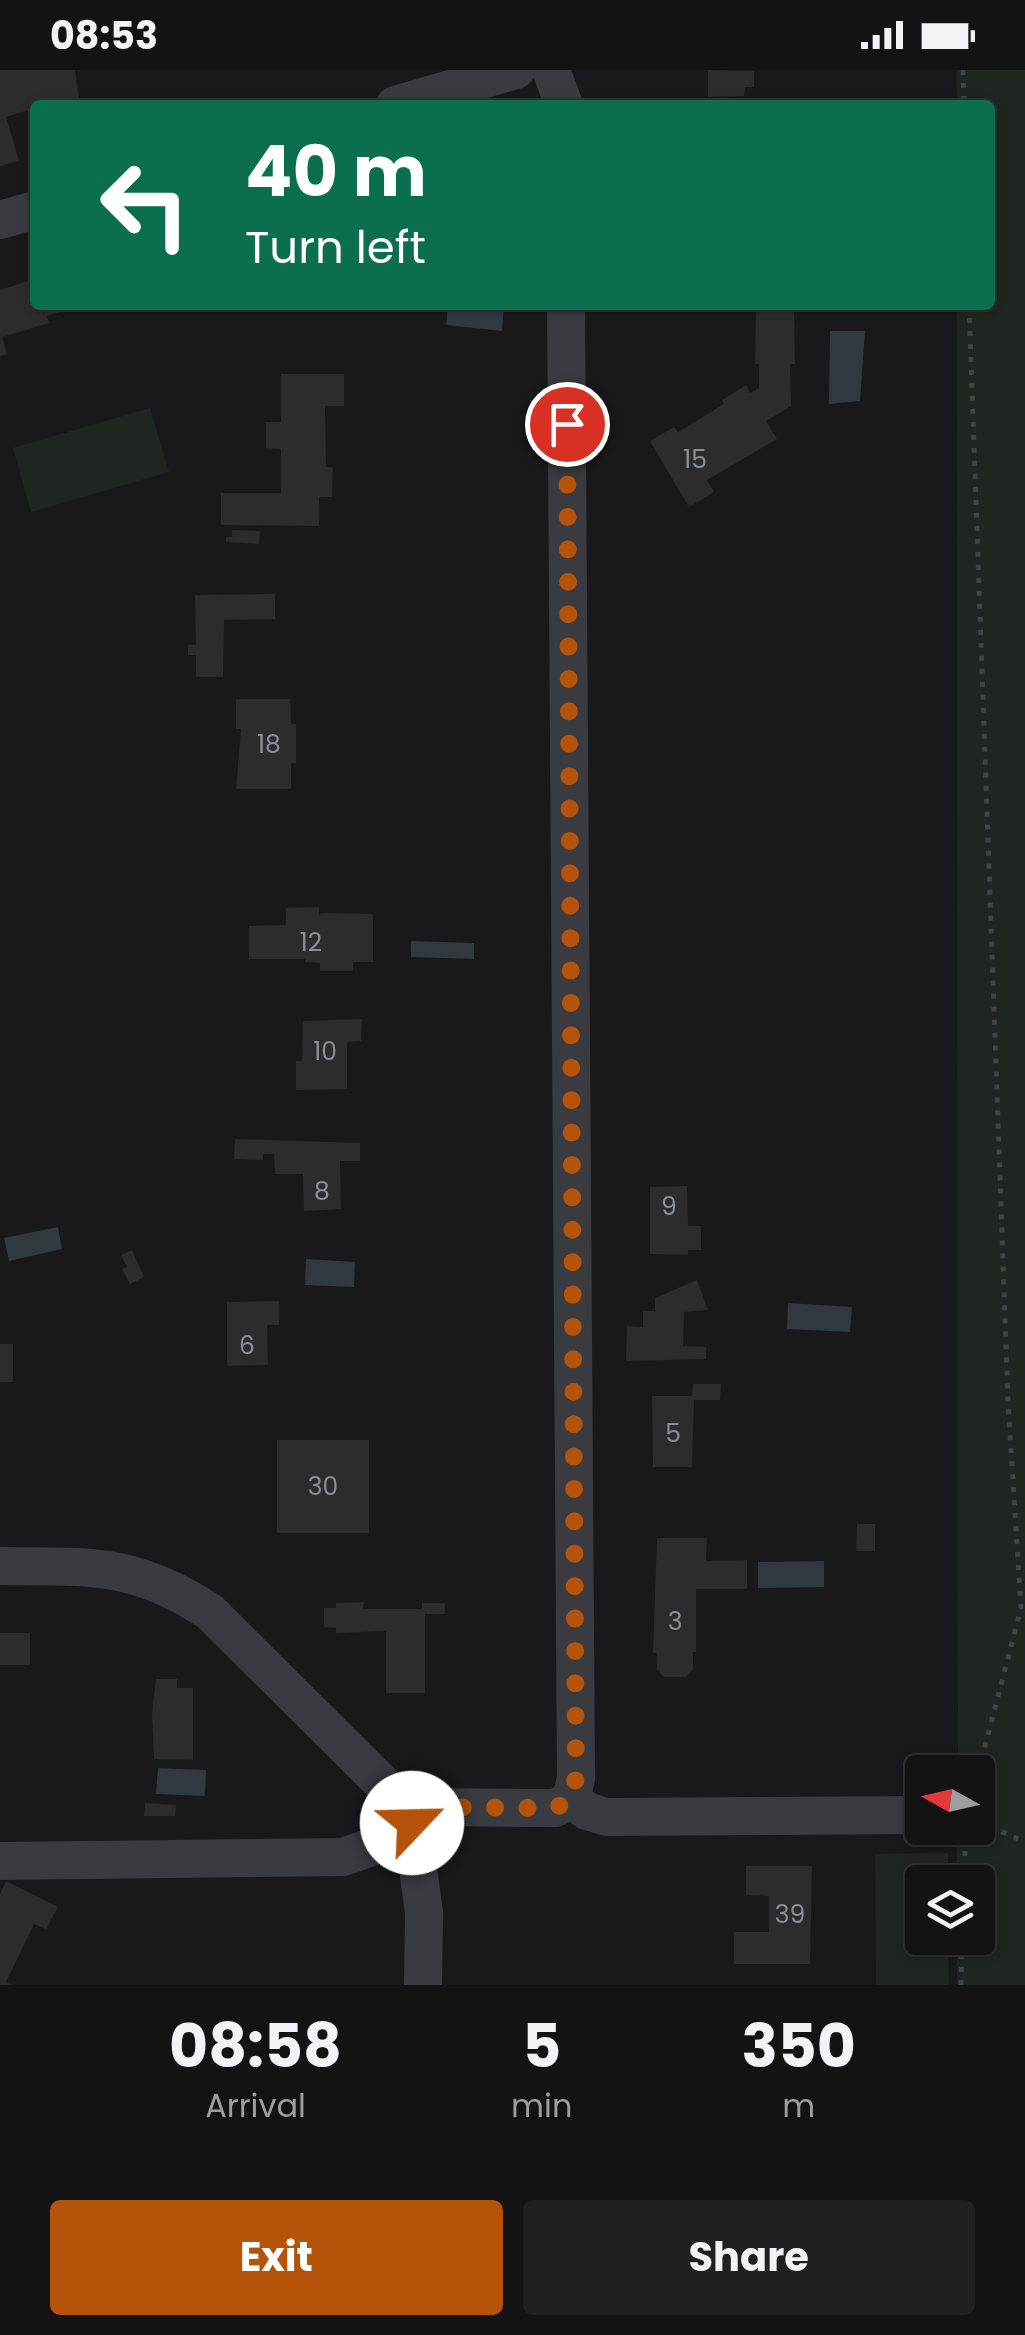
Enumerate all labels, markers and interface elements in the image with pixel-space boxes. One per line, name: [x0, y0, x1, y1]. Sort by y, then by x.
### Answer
text: 08:53: [50, 9, 158, 62]
text: 40 m: [245, 122, 427, 221]
icon: left: [80, 140, 210, 270]
text: Turn left: [245, 216, 426, 279]
pin: [525, 382, 610, 467]
icon: arrive: [540, 397, 595, 452]
house number: 15: [683, 442, 707, 477]
house number: 18: [257, 727, 281, 762]
house number: 12: [300, 925, 322, 960]
house number: 10: [313, 1034, 337, 1069]
house number: 8: [314, 1174, 330, 1209]
house number: 9: [661, 1189, 677, 1224]
house number: 6: [239, 1328, 255, 1363]
house number: 5: [665, 1416, 681, 1451]
house number: 30: [308, 1469, 338, 1504]
house number: 3: [668, 1604, 682, 1639]
north arrow: [905, 1755, 995, 1845]
map controls: [905, 1755, 995, 1955]
position arrow: [360, 1771, 464, 1875]
button: layers: [905, 1865, 995, 1955]
house number: 39: [775, 1897, 805, 1932]
text: 08:58: [169, 2004, 342, 2088]
text: 5: [522, 2004, 561, 2088]
text: 350: [741, 2004, 856, 2088]
text: Arrival: [205, 2083, 306, 2128]
text: min: [511, 2083, 572, 2128]
text: m: [782, 2083, 815, 2128]
button: Exit: [50, 2200, 503, 2315]
button: Share: [523, 2200, 975, 2315]

